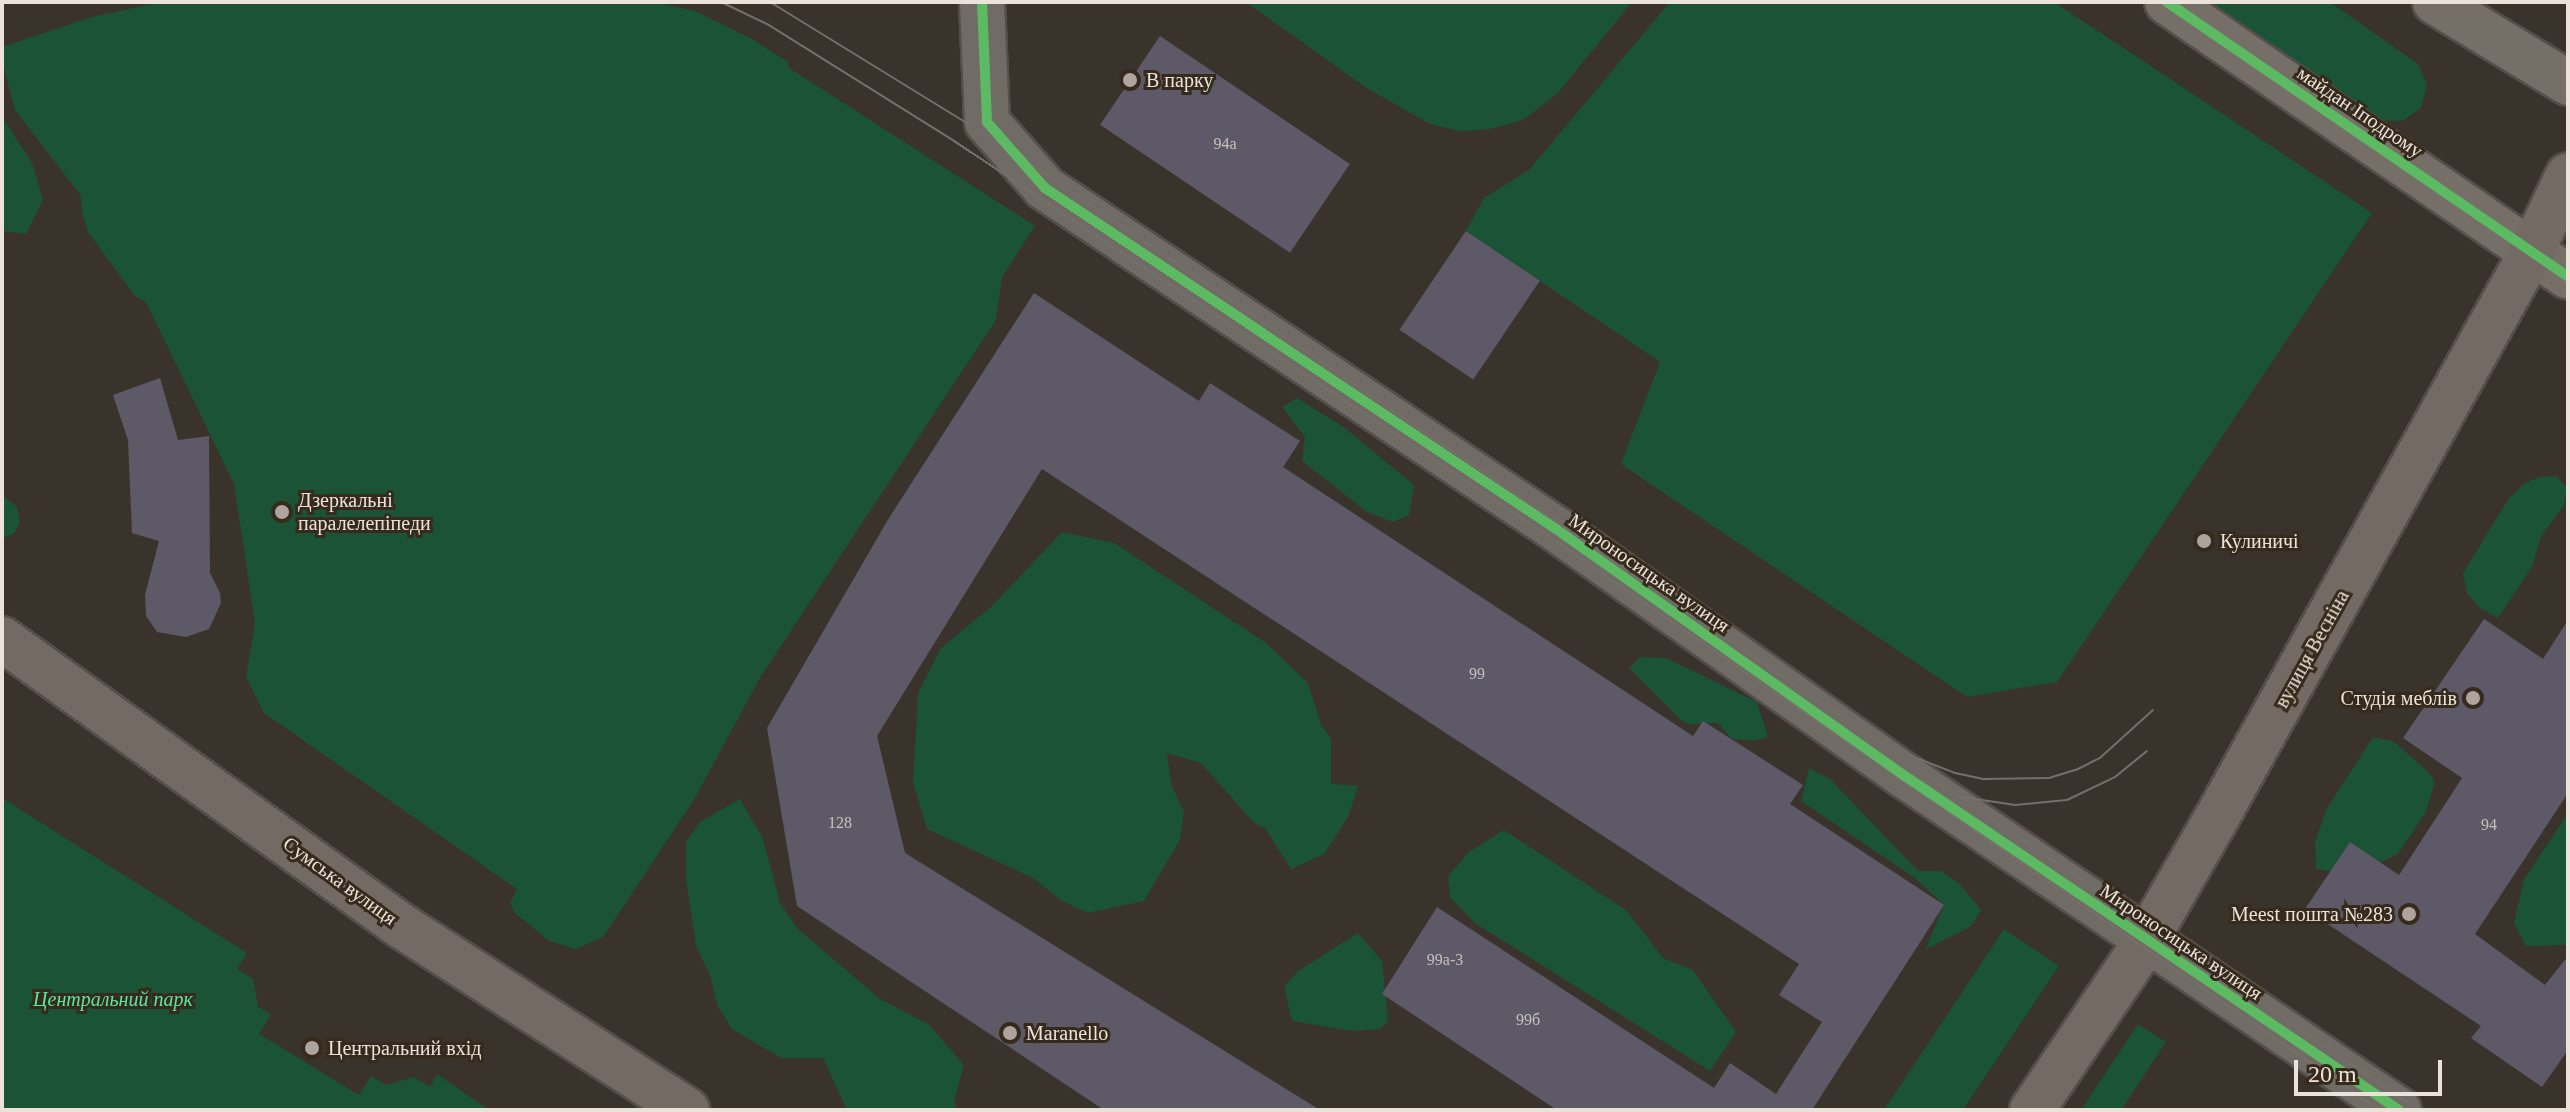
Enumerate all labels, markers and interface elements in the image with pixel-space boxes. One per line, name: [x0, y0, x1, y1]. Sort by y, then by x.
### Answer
street label: майдан Іподрому: [2293, 61, 2427, 163]
place label: В парку: [1146, 68, 1213, 92]
marker: В парку: [1121, 71, 1139, 89]
house number: 94а: [1213, 134, 1237, 154]
place label: Дзеркальні паралелепіпеди: [298, 488, 431, 535]
marker: Дзеркальні паралелепіпеди: [273, 503, 291, 521]
street label: Мироносицька вулиця: [1564, 508, 1734, 638]
place label: Кулиничі: [2220, 529, 2299, 553]
marker: Кулиничі: [2195, 532, 2213, 550]
street label: вулиця Весніна: [2270, 586, 2354, 712]
house number: 99: [1469, 664, 1485, 684]
place label: Студія меблів: [2341, 686, 2457, 710]
marker: Студія меблів: [2464, 689, 2482, 707]
house number: 128: [828, 813, 852, 833]
house number: 94: [2481, 815, 2497, 835]
street label: Сумська вулиця: [278, 832, 402, 930]
street label: Мироносицька вулиця: [2095, 879, 2267, 1005]
place label: Meest пошта №283: [2231, 902, 2393, 926]
marker: Meest пошта №283: [2400, 905, 2418, 923]
house number: 99а-3: [1427, 950, 1463, 970]
park label: Центральний парк: [33, 987, 193, 1011]
house number: 99б: [1516, 1010, 1540, 1030]
place label: Maranello: [1026, 1021, 1108, 1045]
marker: Maranello: [1001, 1024, 1019, 1042]
place label: Центральний вхід: [328, 1036, 481, 1060]
marker: Центральний вхід: [303, 1039, 321, 1057]
scale bar: [2298, 1044, 2446, 1094]
text: 20 m: [2308, 1061, 2357, 1087]

